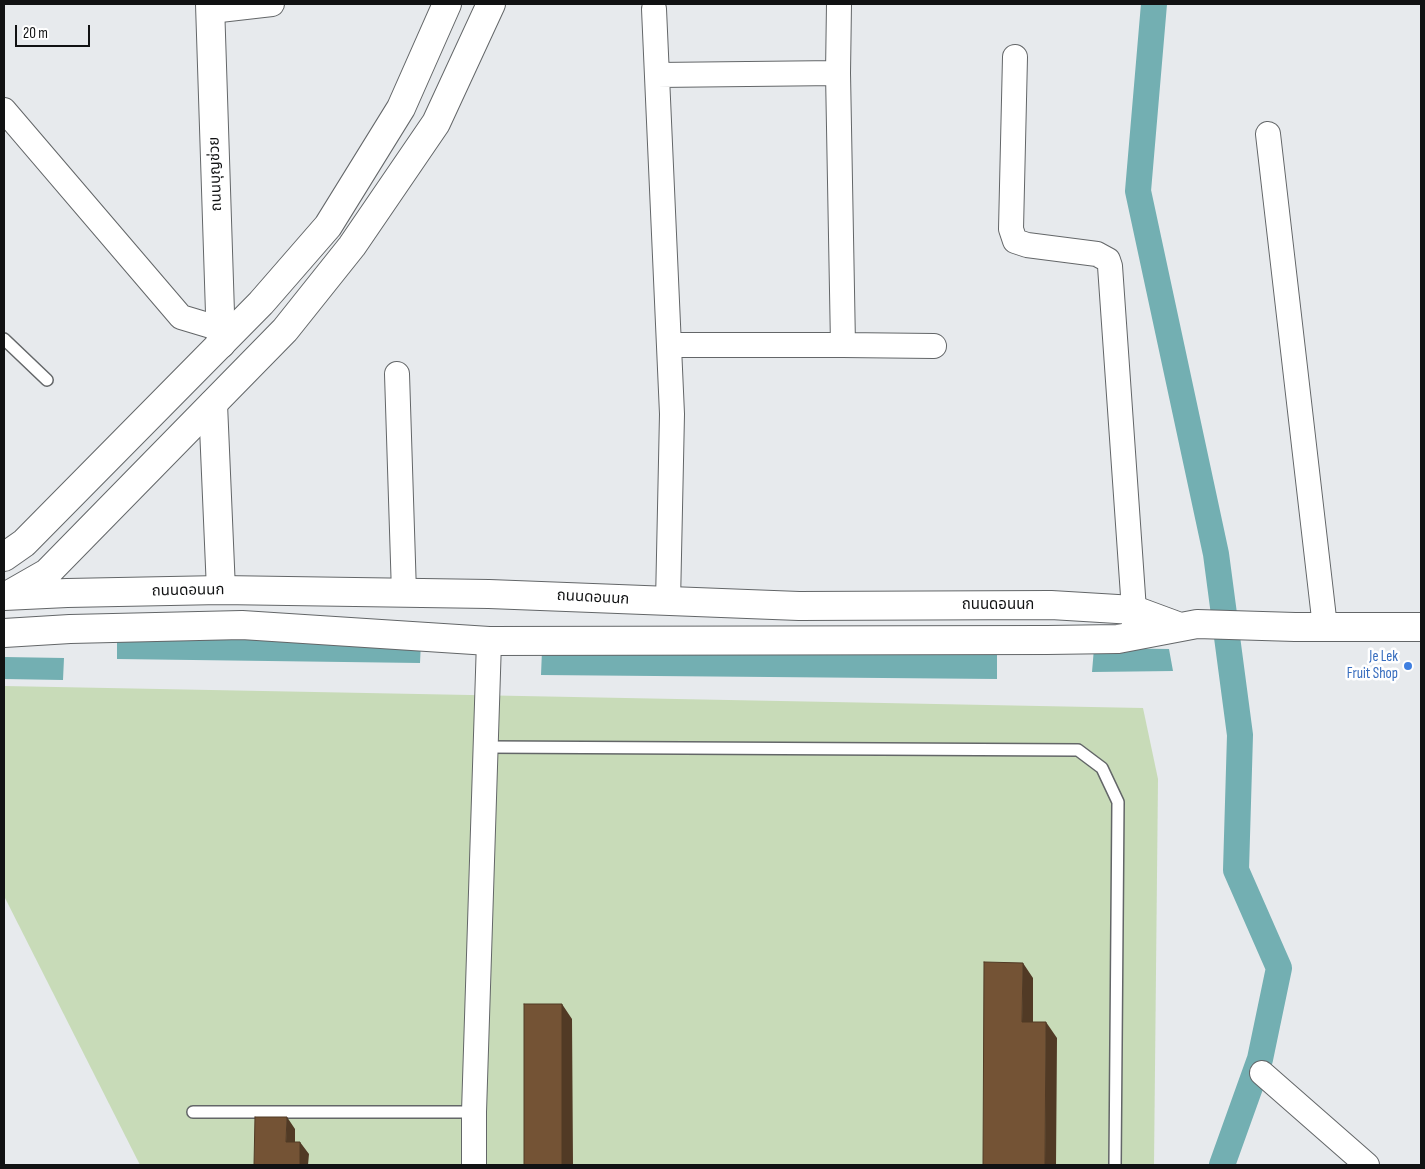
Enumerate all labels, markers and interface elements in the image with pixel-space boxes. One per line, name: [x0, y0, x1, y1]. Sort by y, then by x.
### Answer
scale bar: [18, 15, 92, 47]
text: 20 m: [23, 24, 48, 43]
street label: ถนนบุญช่วย: [206, 136, 226, 212]
street label: ถนนดอนนก: [152, 581, 224, 601]
street label: ถนนดอนนก: [556, 587, 630, 609]
street label: ถนนดอนนก: [962, 596, 1034, 614]
place label: Je Lek Fruit Shop: [1347, 648, 1398, 683]
marker: Je Lek Fruit Shop: [1402, 660, 1414, 672]

